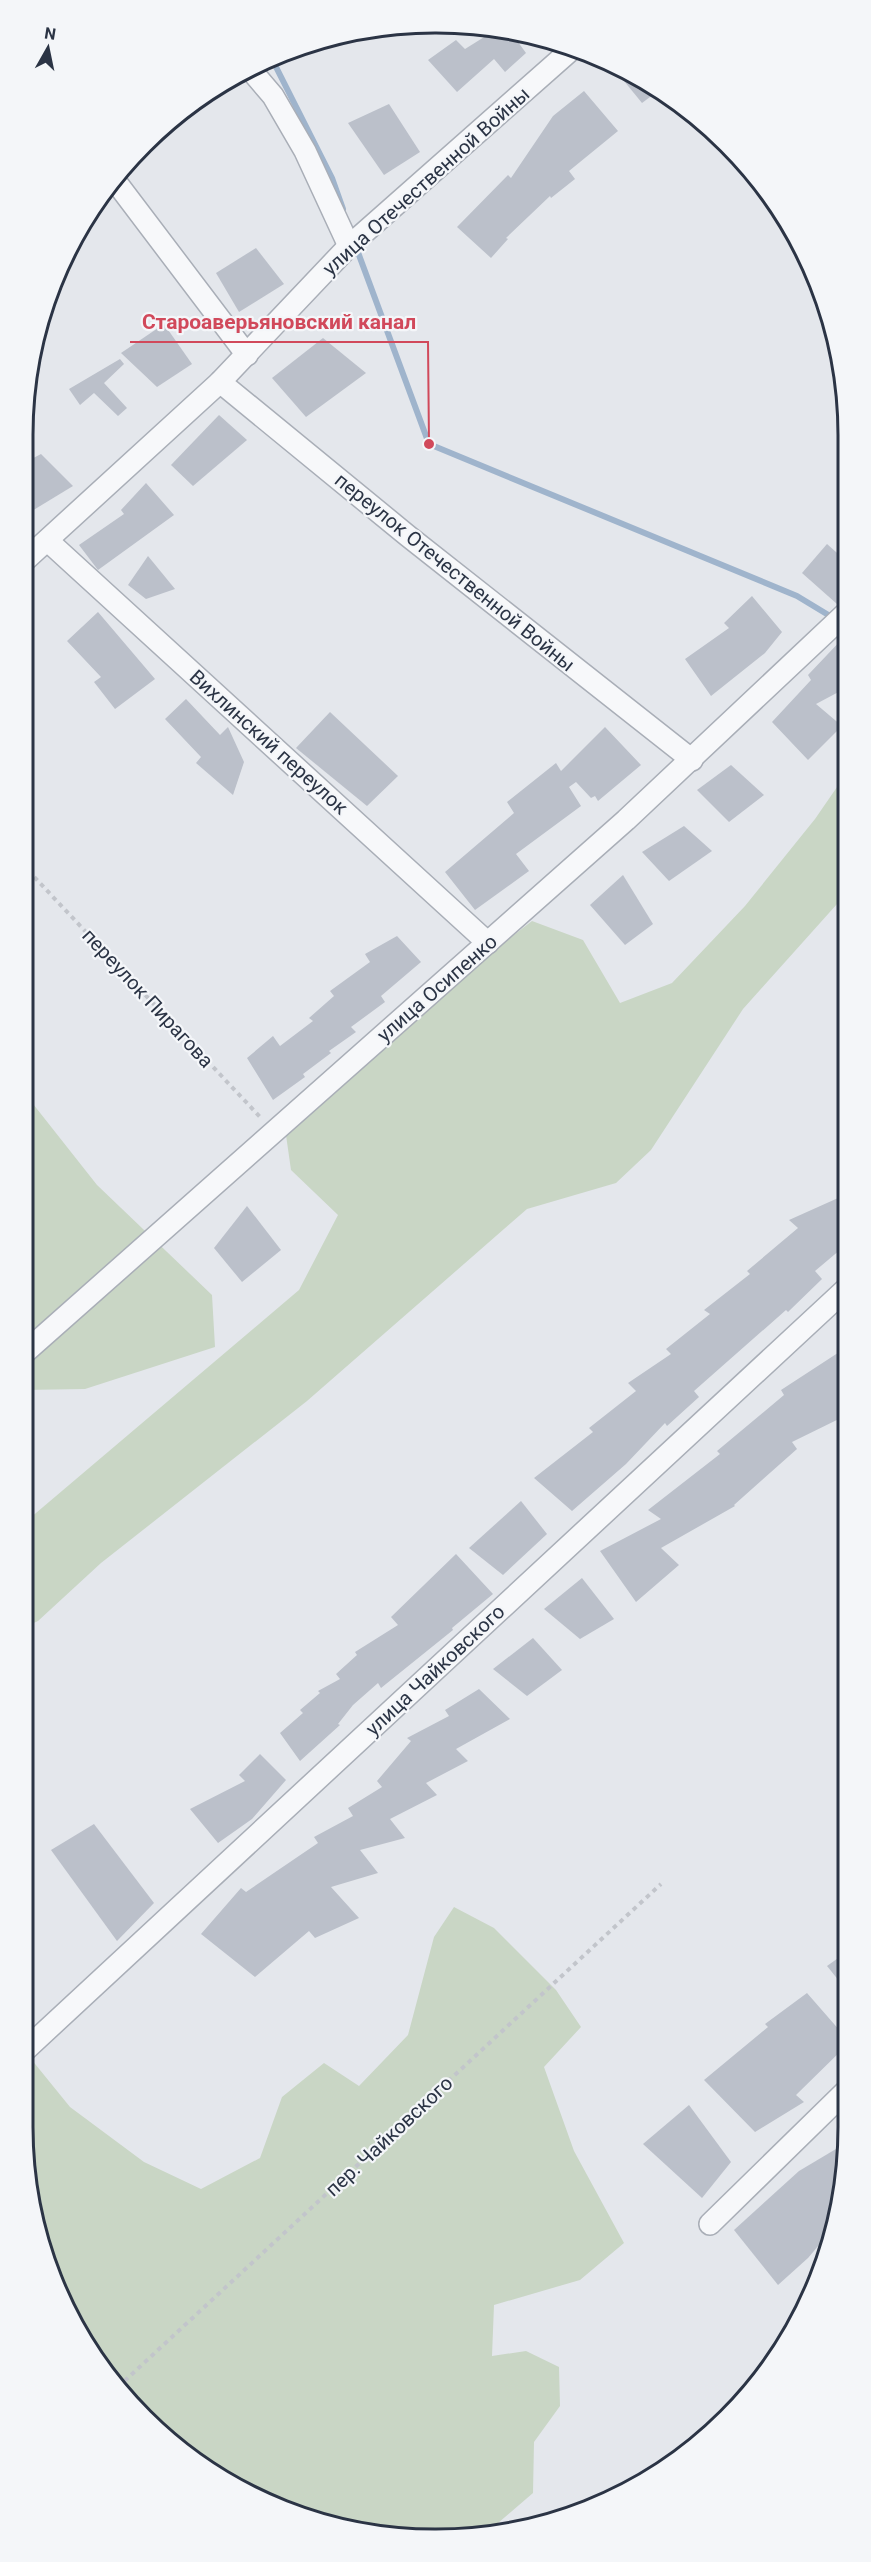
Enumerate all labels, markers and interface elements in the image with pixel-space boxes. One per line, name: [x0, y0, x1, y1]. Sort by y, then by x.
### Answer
north arrow: [18, 18, 78, 78]
text: N: [43, 23, 57, 44]
street label: улица Отечественной Войны: [318, 82, 534, 280]
callout: Староаверьяновский канал: [130, 303, 428, 342]
text: Староаверьяновский канал: [142, 310, 416, 334]
street label: переулок Отечественной Войны: [330, 468, 580, 676]
street label: Вихлинский переулок: [185, 665, 353, 819]
street label: переулок Пирагова: [77, 923, 219, 1073]
street label: улица Осипенко: [372, 929, 502, 1047]
street label: улица Чайковского: [360, 1599, 510, 1741]
street label: пер. Чайковского: [320, 2071, 458, 2201]

